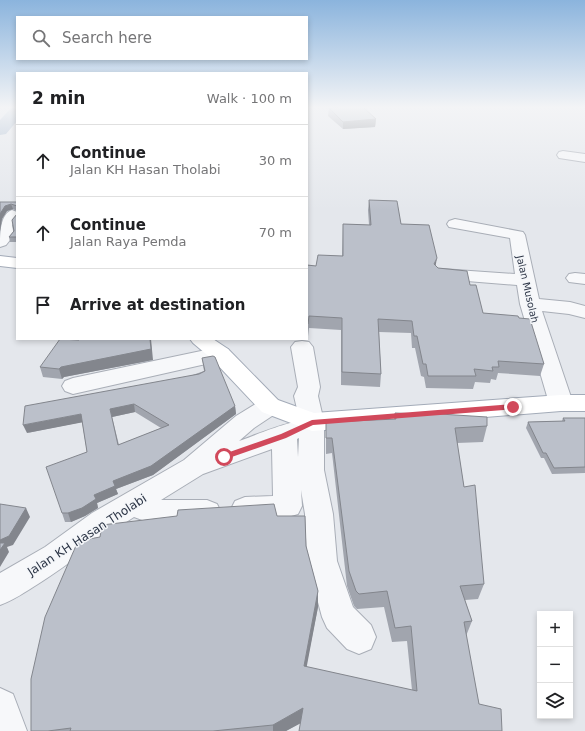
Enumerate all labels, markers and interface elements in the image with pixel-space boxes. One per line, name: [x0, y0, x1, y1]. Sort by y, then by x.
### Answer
search box: [16, 16, 308, 60]
icon: search: [30, 27, 52, 49]
text: Search here: [62, 29, 152, 47]
text: 2 min: [32, 88, 85, 108]
text: Walk · 100 m: [207, 91, 292, 106]
text: Continue: [70, 144, 146, 162]
icon: ahead: [32, 150, 54, 172]
text: 30 m: [259, 153, 292, 168]
text: Jalan KH Hasan Tholabi: [70, 162, 221, 177]
text: Continue: [70, 216, 146, 234]
icon: ahead: [32, 222, 54, 244]
text: 70 m: [259, 225, 292, 240]
text: Jalan Raya Pemda: [70, 234, 187, 249]
street label: Jalan Musolah: [514, 253, 541, 324]
icon: arrive: [32, 294, 54, 316]
text: Arrive at destination: [70, 296, 245, 314]
route end: [504, 398, 522, 416]
route start: [215, 448, 233, 466]
street label: Jalan KH Hasan Tholabi: [24, 491, 149, 579]
map controls: [537, 611, 573, 719]
button: +: [537, 611, 573, 647]
button: −: [537, 647, 573, 683]
button: layers: [537, 683, 573, 719]

